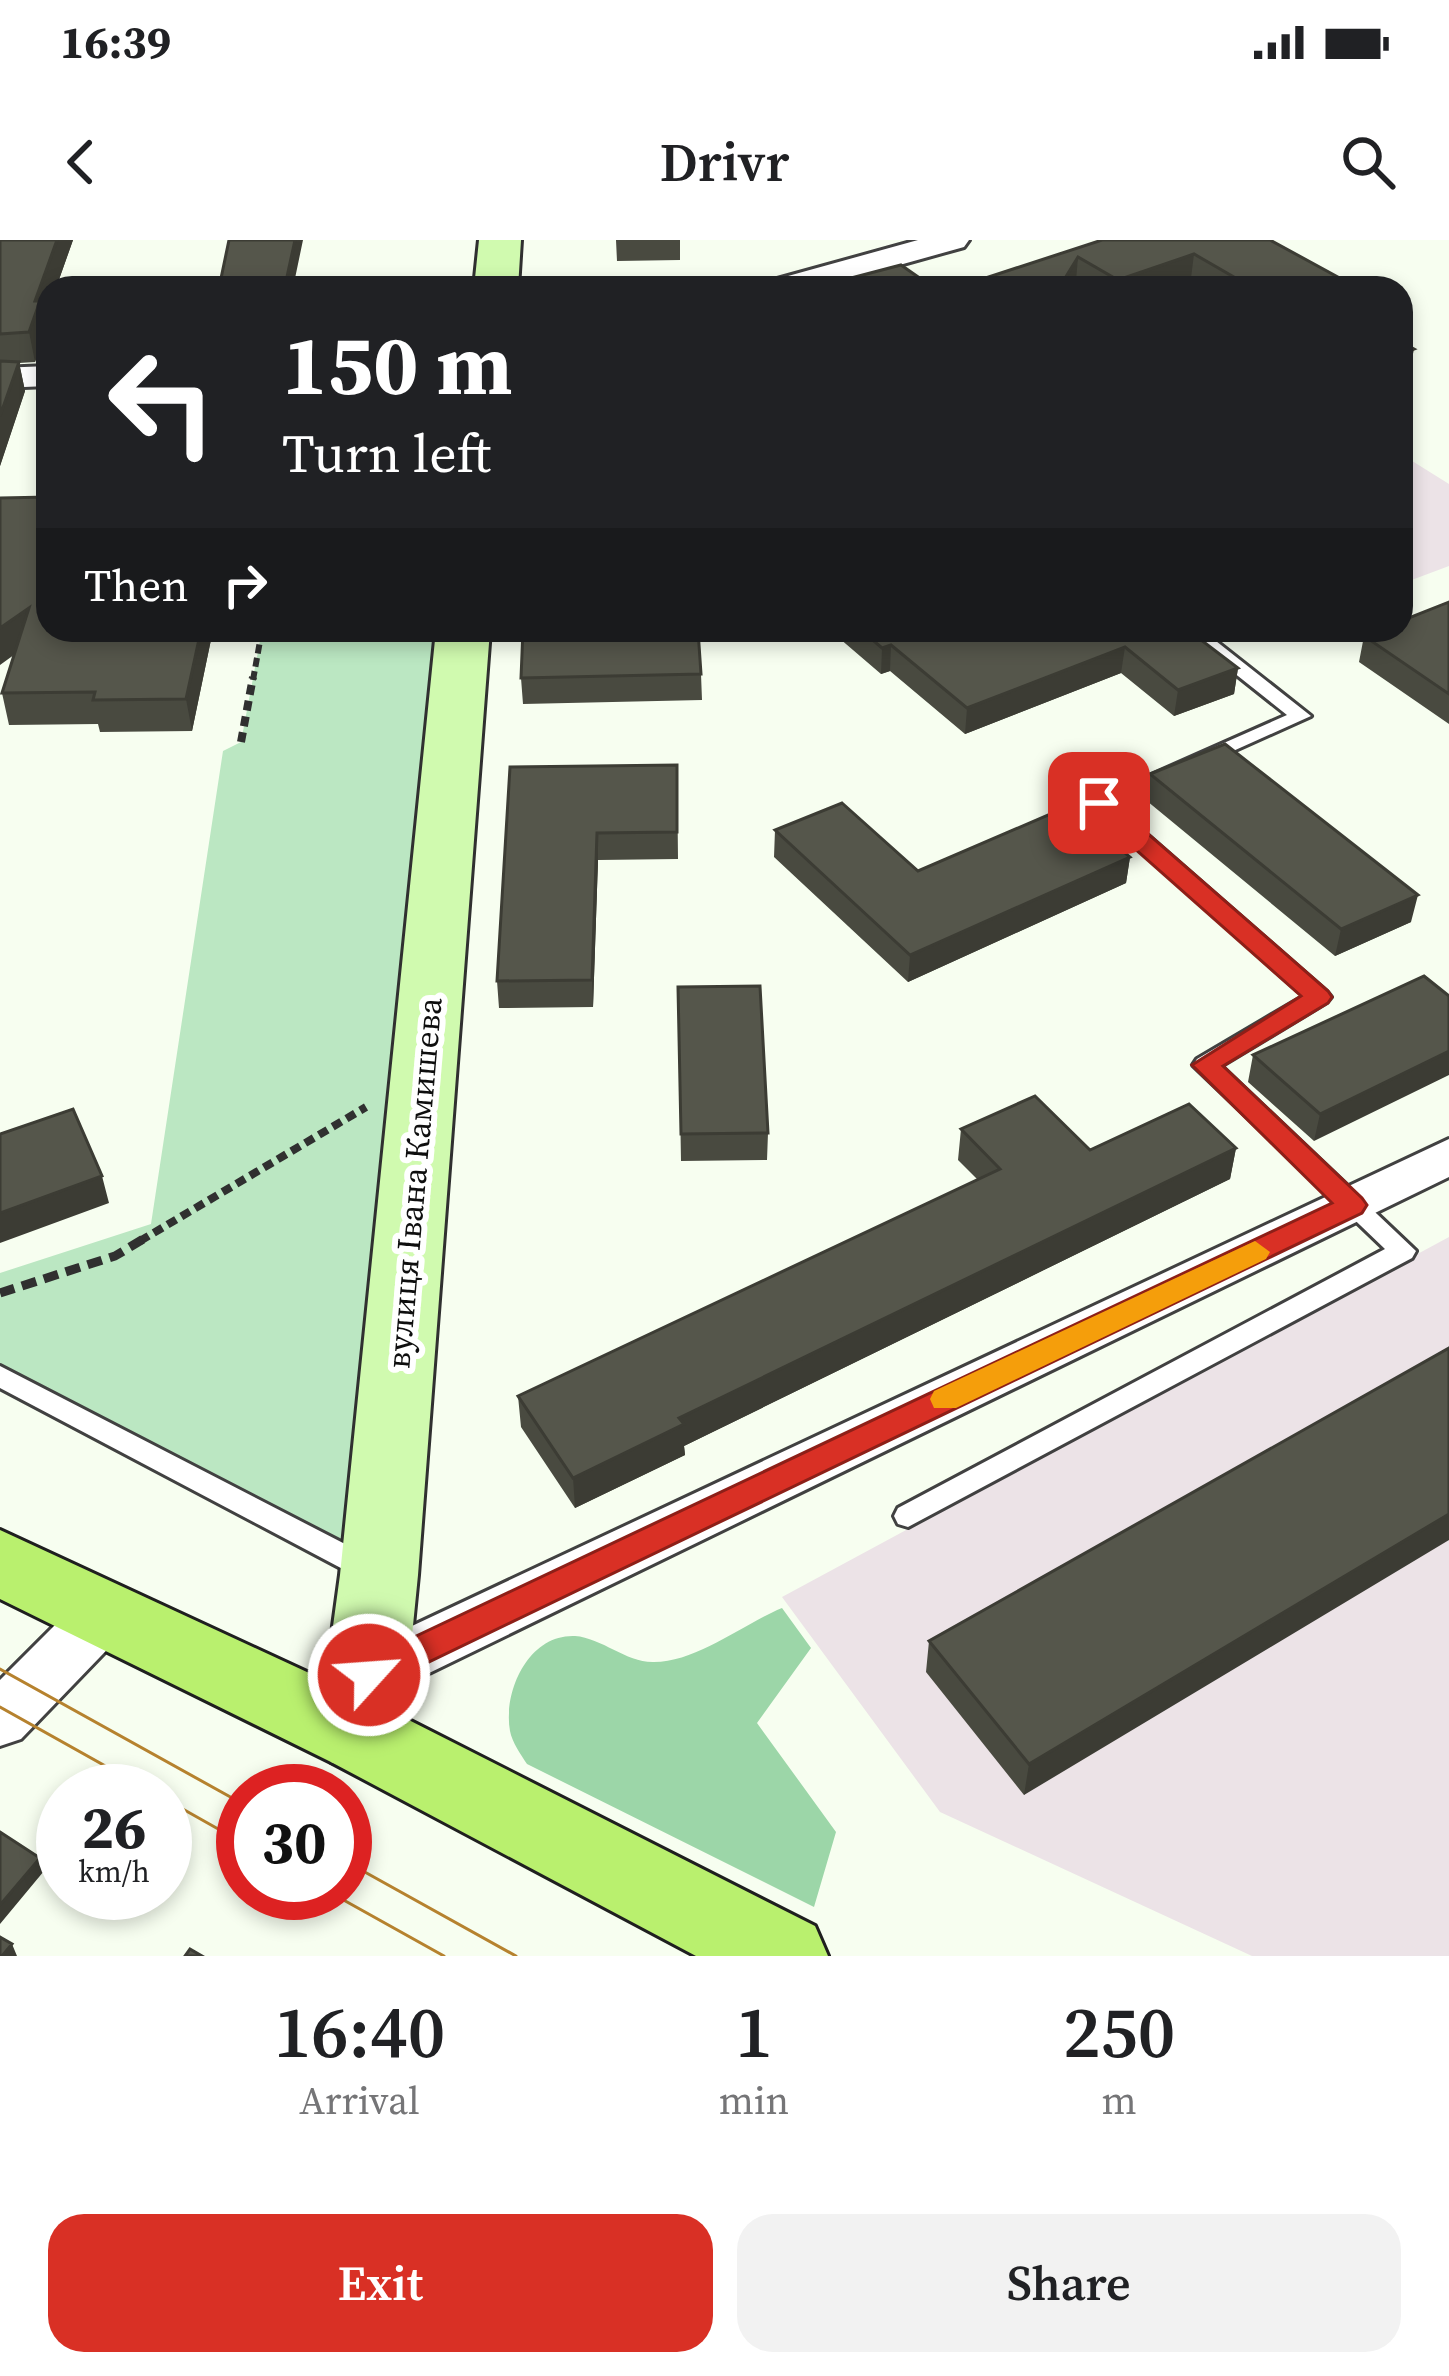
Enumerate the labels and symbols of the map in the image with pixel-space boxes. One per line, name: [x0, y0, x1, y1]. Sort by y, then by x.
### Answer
pin: [1048, 752, 1150, 854]
street label: вулиця Івана Камишева: [375, 995, 453, 1370]
position arrow: [306, 1612, 432, 1738]
speed limit sign: 30: [216, 1764, 372, 1920]

